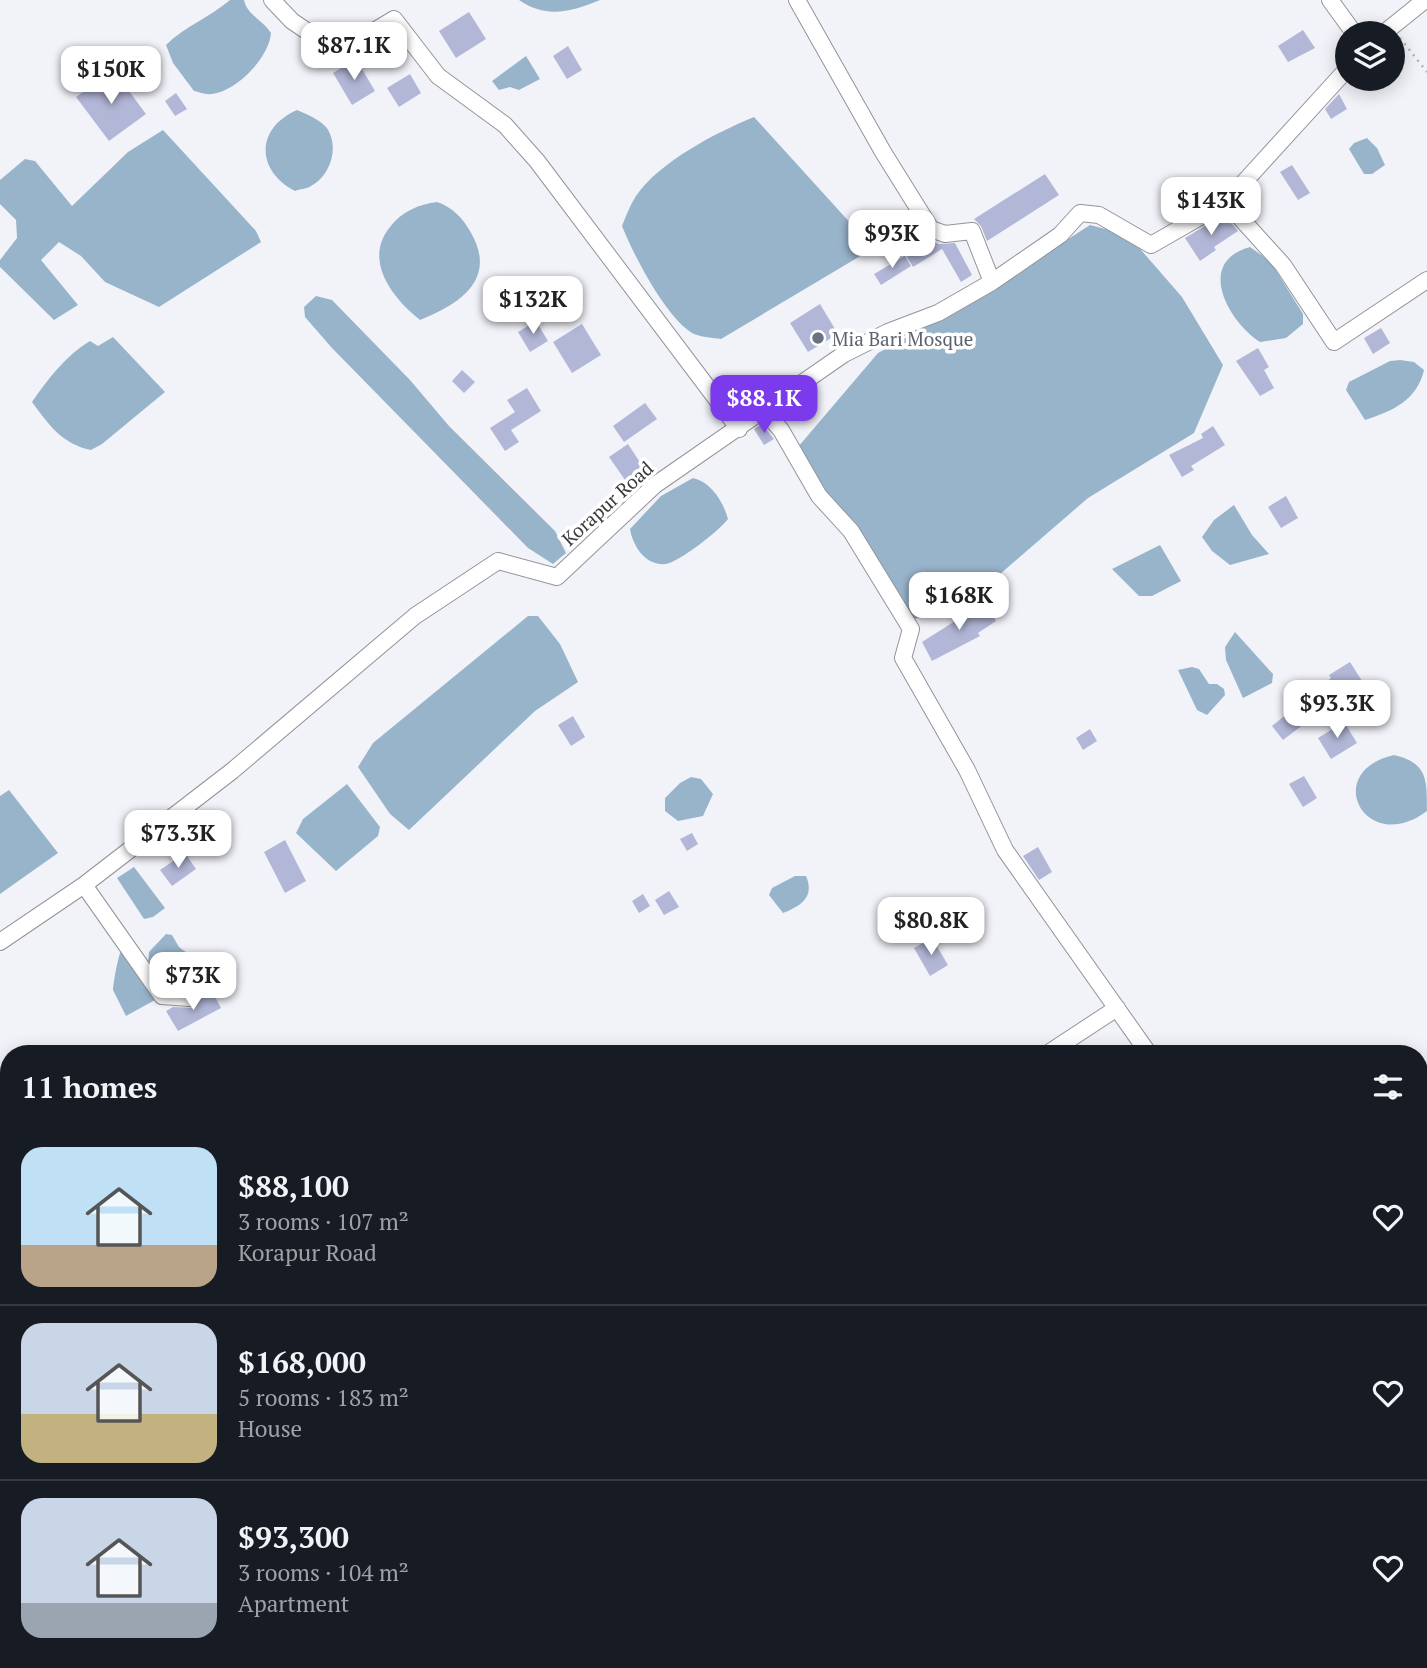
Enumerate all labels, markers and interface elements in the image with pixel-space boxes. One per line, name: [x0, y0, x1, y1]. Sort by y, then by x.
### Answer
map controls: [1335, 21, 1405, 91]
button: layers: [1335, 21, 1405, 91]
pin: $87.1K: [297, 22, 411, 82]
text: $87.1K: [317, 29, 391, 60]
pin: $150K: [62, 46, 160, 106]
text: $150K: [77, 53, 145, 84]
pin: $143K: [1162, 177, 1260, 237]
text: $143K: [1177, 184, 1245, 215]
pin: $93K: [851, 210, 933, 270]
text: $93K: [864, 217, 920, 248]
pin: $132K: [484, 276, 582, 336]
text: $132K: [499, 283, 567, 314]
place label: Mia Bari Mosque: [832, 326, 973, 351]
marker: Mia Bari Mosque: [810, 330, 826, 346]
pin: $88.1K: [707, 376, 821, 435]
text: $88.1K: [726, 382, 802, 413]
street label: Korapur Road: [556, 455, 658, 551]
pin: $168K: [910, 572, 1008, 632]
text: $168K: [925, 579, 993, 610]
pin: $93.3K: [1280, 680, 1394, 740]
text: $93.3K: [1299, 687, 1375, 718]
pin: $73.3K: [121, 810, 235, 870]
text: $73.3K: [140, 817, 216, 848]
pin: $80.8K: [874, 898, 988, 957]
text: $80.8K: [893, 904, 969, 935]
pin: $73K: [152, 953, 234, 1012]
text: $73K: [165, 959, 221, 990]
text: 11 homes: [21, 1067, 157, 1107]
icon: filters: [1369, 1068, 1407, 1106]
text: $88,100: [238, 1166, 349, 1206]
icon: home: [77, 1175, 161, 1259]
icon: heart: [1369, 1198, 1407, 1236]
text: 3 rooms · 107 m²: [238, 1206, 409, 1237]
text: Korapur Road: [238, 1237, 377, 1268]
text: $168,000: [238, 1342, 366, 1382]
icon: home: [77, 1351, 161, 1435]
icon: heart: [1369, 1374, 1407, 1412]
text: 5 rooms · 183 m²: [238, 1382, 409, 1413]
text: House: [238, 1413, 302, 1444]
text: $93,300: [238, 1517, 349, 1557]
icon: home: [77, 1526, 161, 1610]
icon: heart: [1369, 1549, 1407, 1587]
text: 3 rooms · 104 m²: [238, 1557, 409, 1588]
text: Apartment: [238, 1588, 349, 1619]

